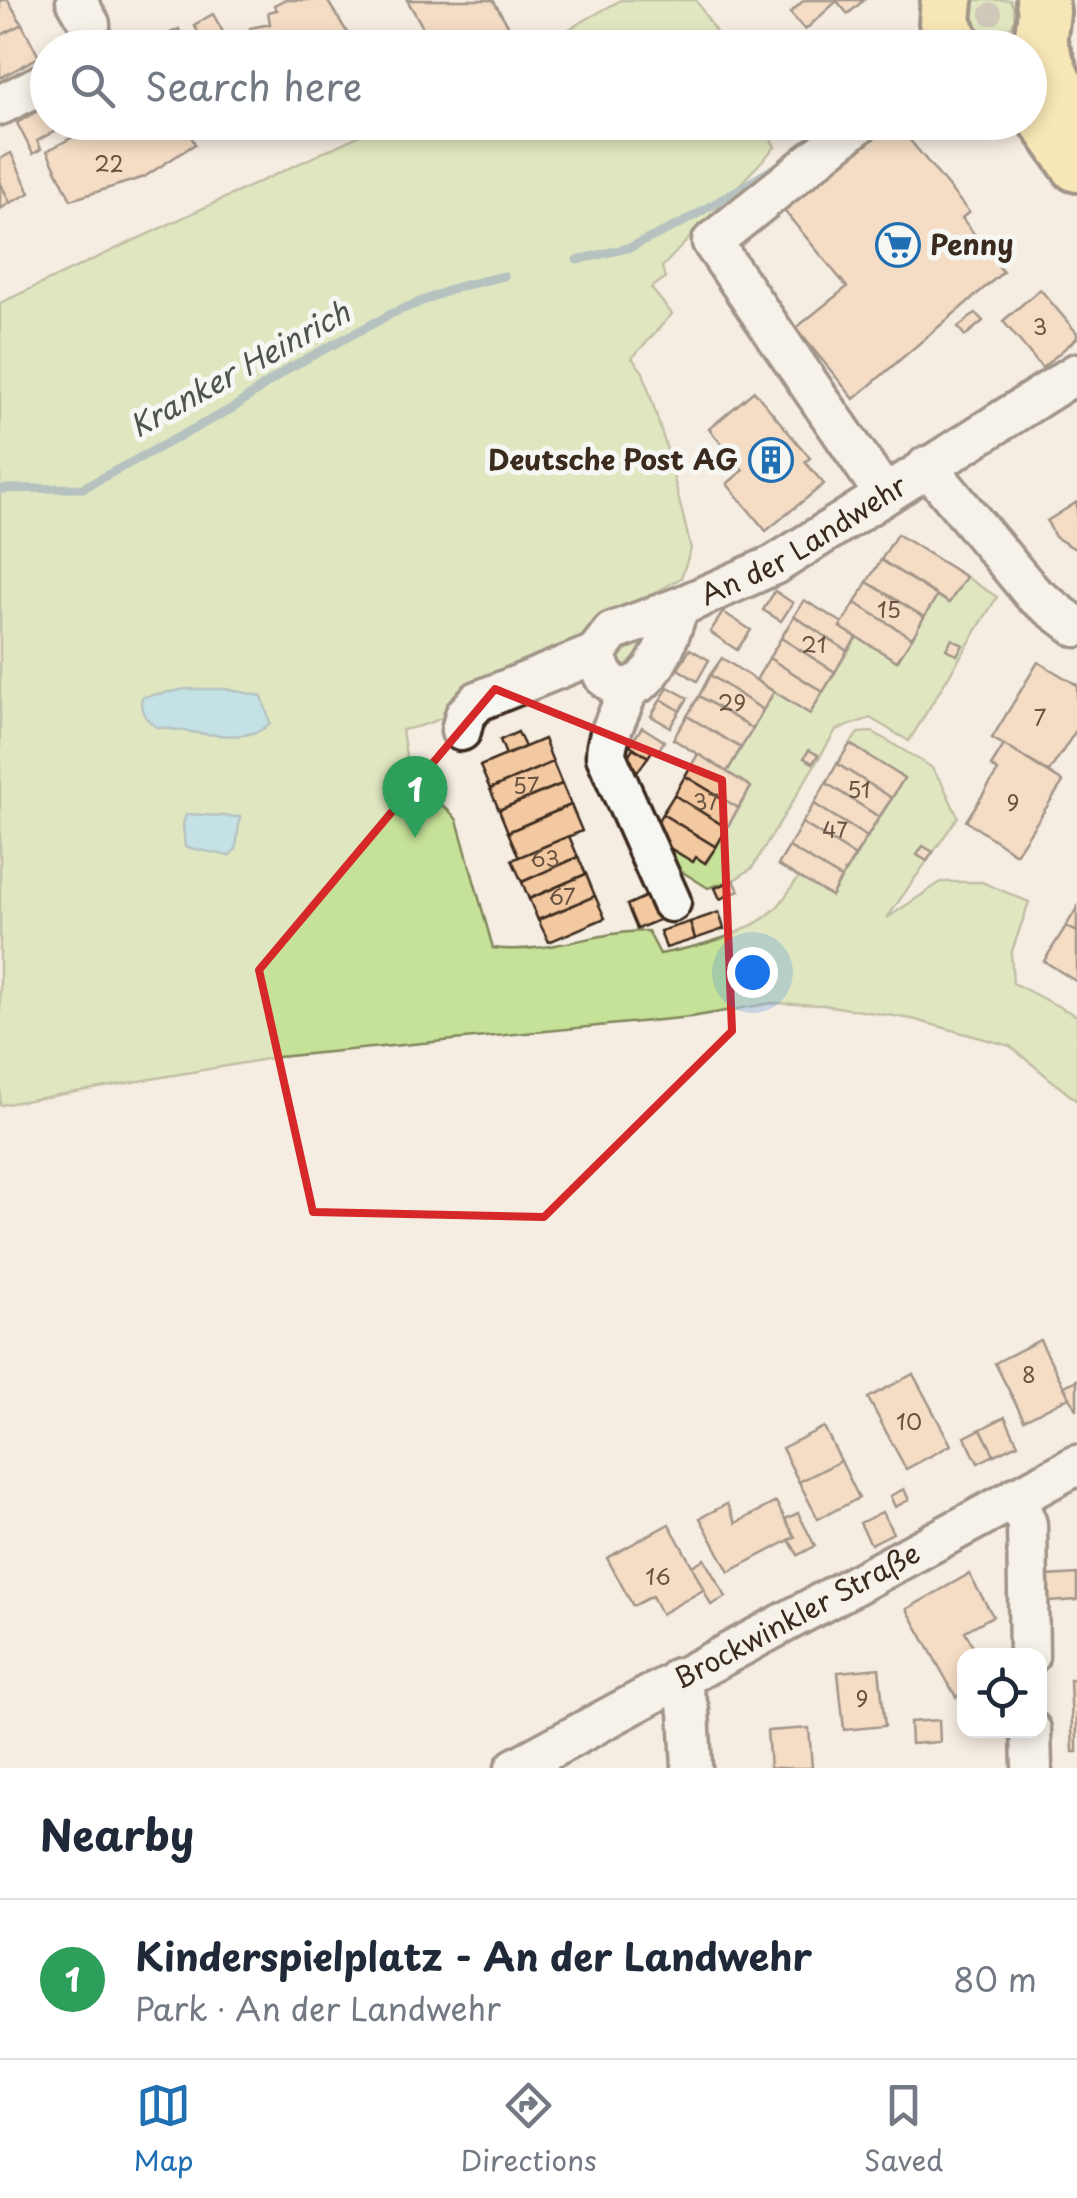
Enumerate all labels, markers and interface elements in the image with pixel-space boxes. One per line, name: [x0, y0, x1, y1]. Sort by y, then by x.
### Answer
search box: [30, 30, 1047, 140]
text: Search here: [145, 57, 362, 114]
icon: search: [65, 58, 120, 113]
house number: 22: [94, 146, 124, 179]
supermarket icon: Penny: [875, 222, 921, 268]
place label: Penny: [930, 222, 1014, 265]
water label: Kranker Heinrich: [121, 288, 357, 447]
house number: 3: [1033, 309, 1047, 342]
place label: Deutsche Post AG: [488, 437, 738, 480]
building icon: Deutsche Post AG: [748, 437, 794, 483]
street label: An der Landwehr: [693, 463, 915, 615]
house number: 15: [877, 592, 901, 625]
house number: 21: [801, 627, 827, 660]
house number: 29: [718, 685, 746, 718]
house number: 7: [1034, 700, 1046, 733]
pin: 1: [382, 756, 448, 838]
house number: 57: [513, 768, 539, 801]
house number: 51: [847, 772, 871, 805]
house number: 37: [693, 784, 719, 817]
house number: 9: [1007, 785, 1019, 818]
house number: 47: [822, 812, 848, 845]
house number: 63: [530, 841, 560, 874]
house number: 67: [549, 879, 575, 912]
your location: [727, 947, 778, 998]
house number: 8: [1022, 1357, 1036, 1390]
house number: 10: [896, 1404, 922, 1437]
street label: Brockwinkler Straße: [665, 1531, 927, 1699]
house number: 16: [645, 1559, 671, 1592]
map controls: [957, 1648, 1047, 1738]
button: locate: [957, 1648, 1047, 1738]
house number: 9: [856, 1681, 868, 1714]
text: Nearby: [40, 1802, 194, 1865]
text: Kinderspielplatz - An der Landwehr: [135, 1927, 812, 1984]
text: 1: [65, 1955, 80, 2003]
text: 80 m: [953, 1955, 1037, 2003]
text: Park · An der Landwehr: [135, 1984, 501, 2032]
tab: Map: [134, 2078, 193, 2181]
tab: Directions: [461, 2078, 597, 2181]
tab: Saved: [864, 2078, 943, 2181]

